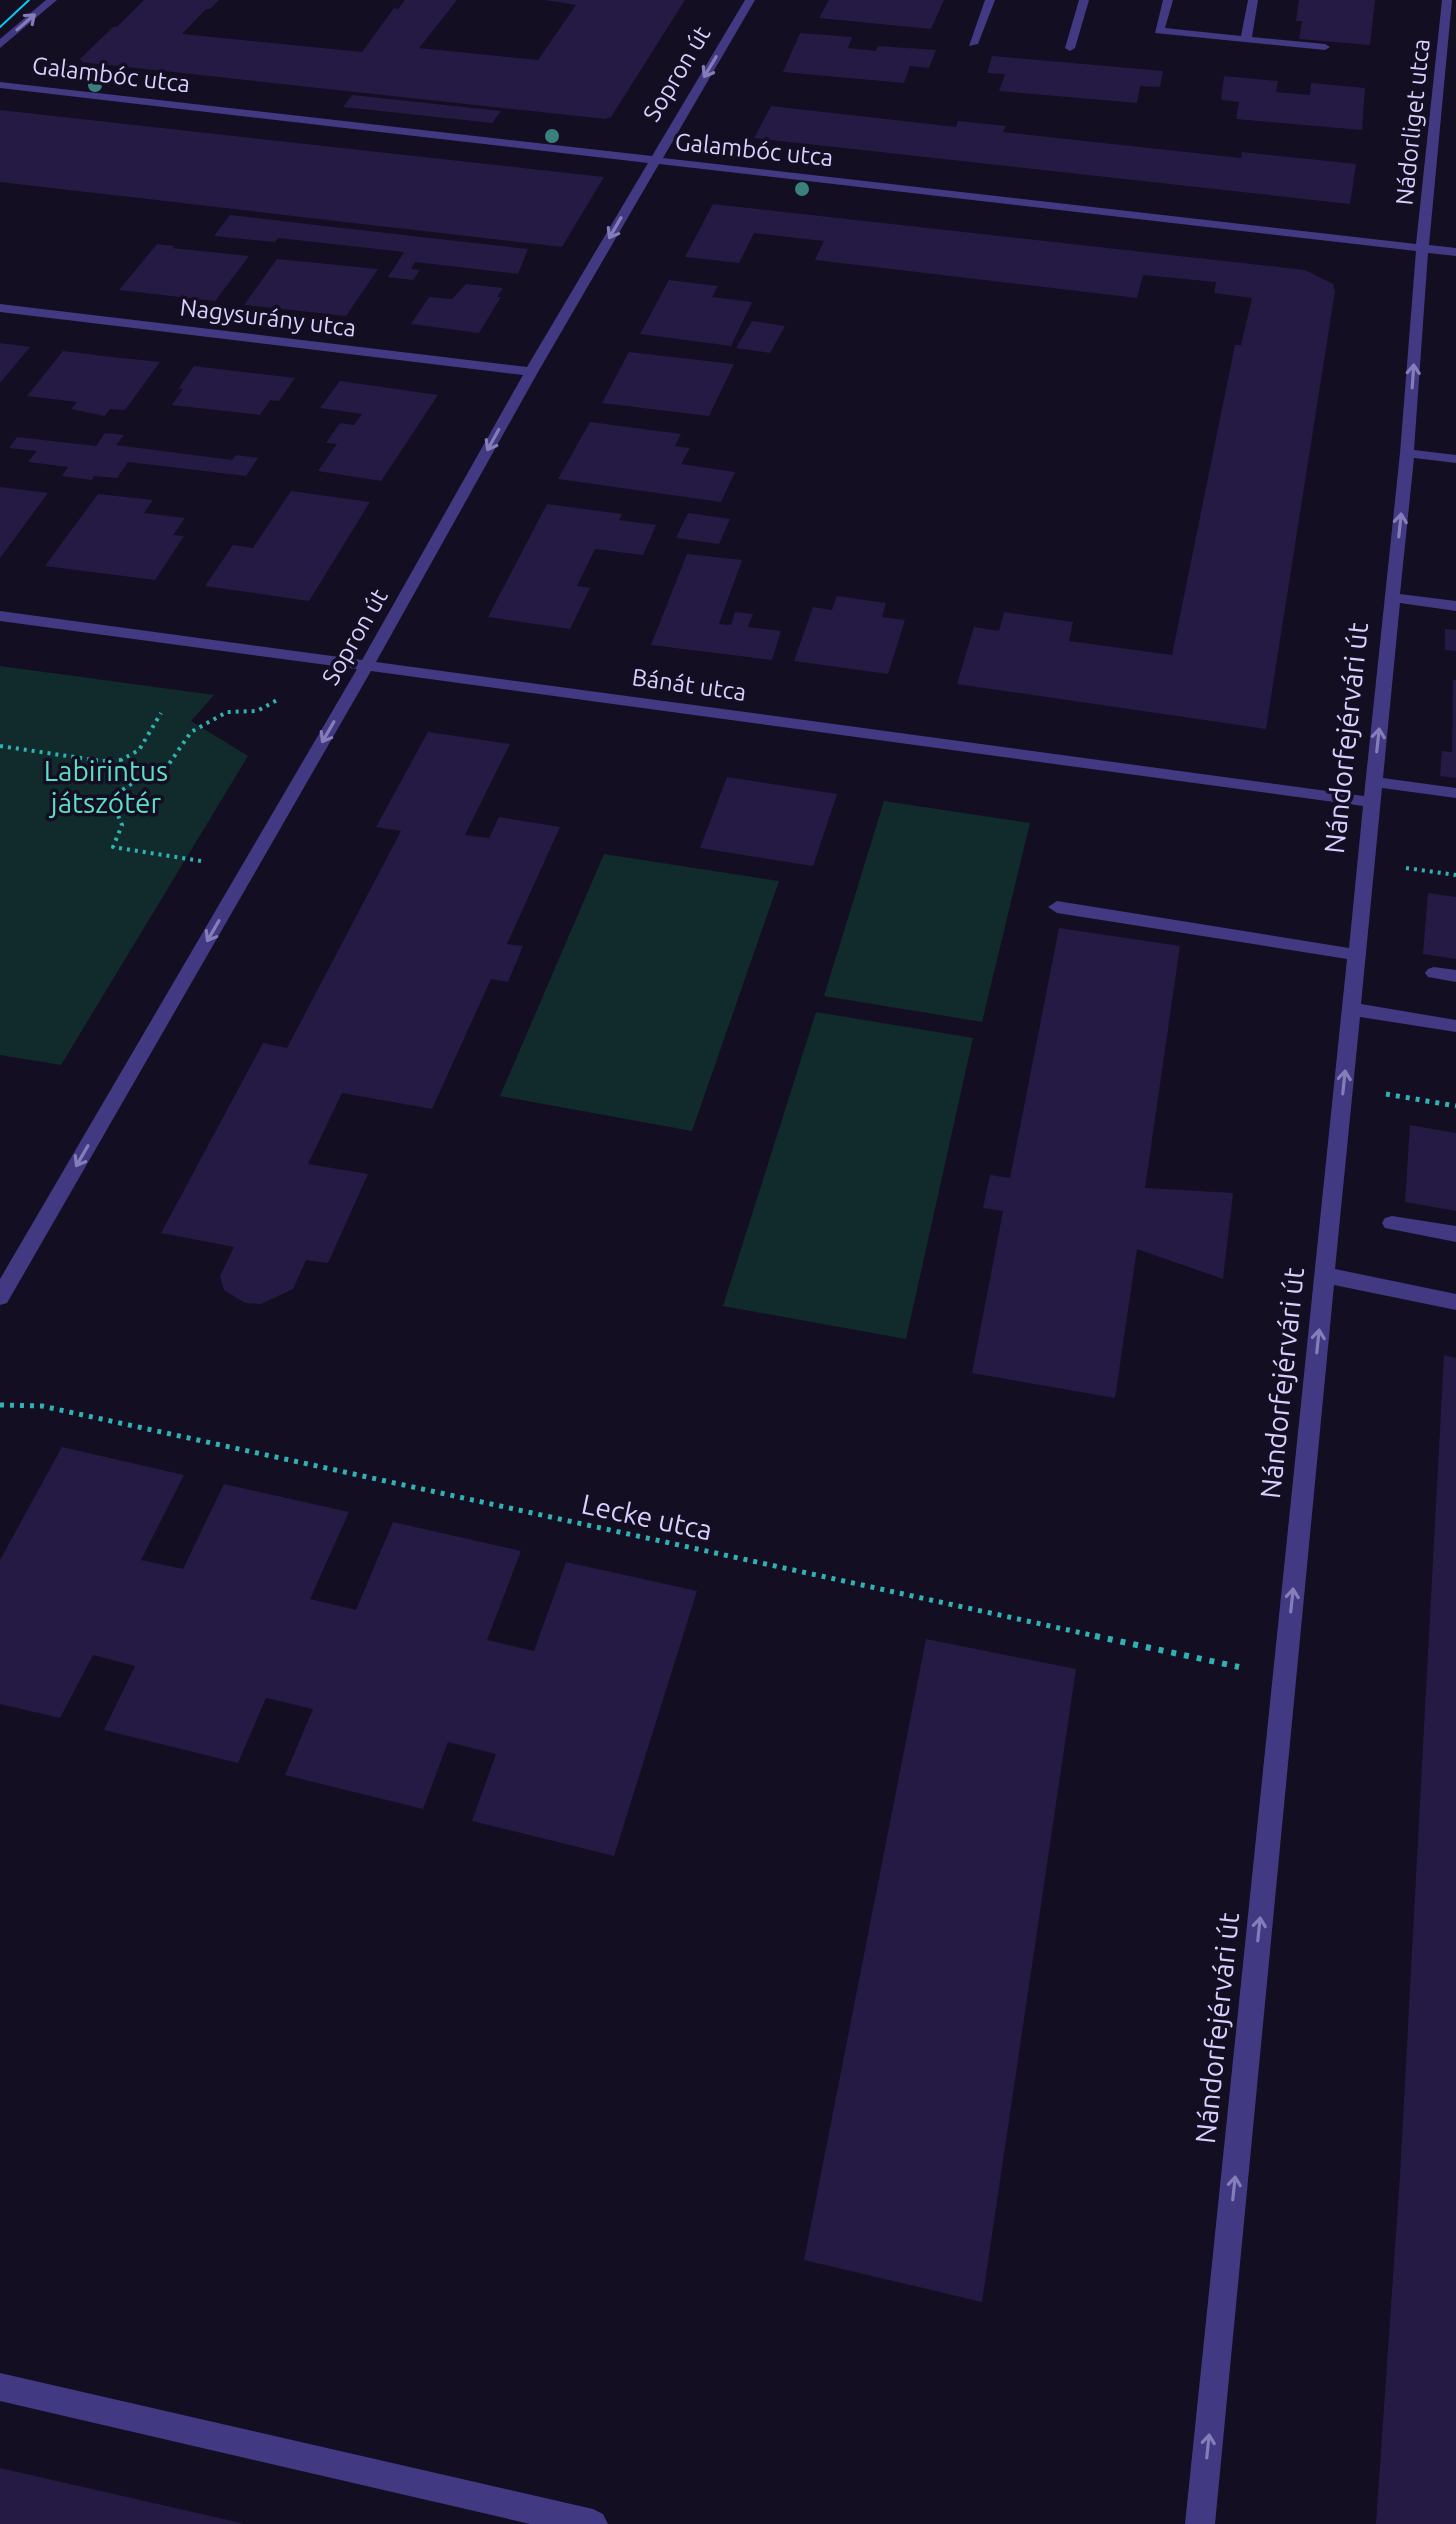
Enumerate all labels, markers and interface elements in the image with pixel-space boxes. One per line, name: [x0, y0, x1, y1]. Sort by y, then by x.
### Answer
one-way arrow: [15, 14, 35, 32]
street label: Sopron út: [638, 21, 716, 126]
street label: Nádorliget utca: [1390, 37, 1435, 207]
street label: Galambóc utca: [31, 51, 192, 98]
one-way arrow: [702, 55, 718, 78]
street label: Galambóc utca: [674, 128, 834, 171]
one-way arrow: [607, 216, 622, 240]
street label: Nagysurány utca: [178, 293, 358, 342]
one-way arrow: [1406, 363, 1421, 390]
one-way arrow: [485, 428, 500, 452]
one-way arrow: [1392, 513, 1407, 539]
street label: Sopron út: [316, 584, 393, 689]
street label: Nándorfejérvári út: [1318, 621, 1373, 855]
street label: Bánát utca: [630, 663, 748, 706]
one-way arrow: [320, 720, 336, 743]
one-way arrow: [1371, 727, 1386, 754]
park label: Labirintus játszótér: [44, 755, 168, 818]
one-way arrow: [205, 919, 221, 942]
one-way arrow: [1337, 1069, 1352, 1096]
one-way arrow: [74, 1143, 89, 1167]
street label: Nándorfejérvári út: [1254, 1266, 1309, 1500]
one-way arrow: [1311, 1328, 1326, 1355]
street label: Lecke utca: [579, 1488, 715, 1545]
one-way arrow: [1285, 1587, 1300, 1614]
street label: Nándorfejérvári út: [1189, 1911, 1244, 2145]
one-way arrow: [1252, 1916, 1267, 1943]
one-way arrow: [1226, 2175, 1241, 2202]
one-way arrow: [1201, 2433, 1216, 2460]

